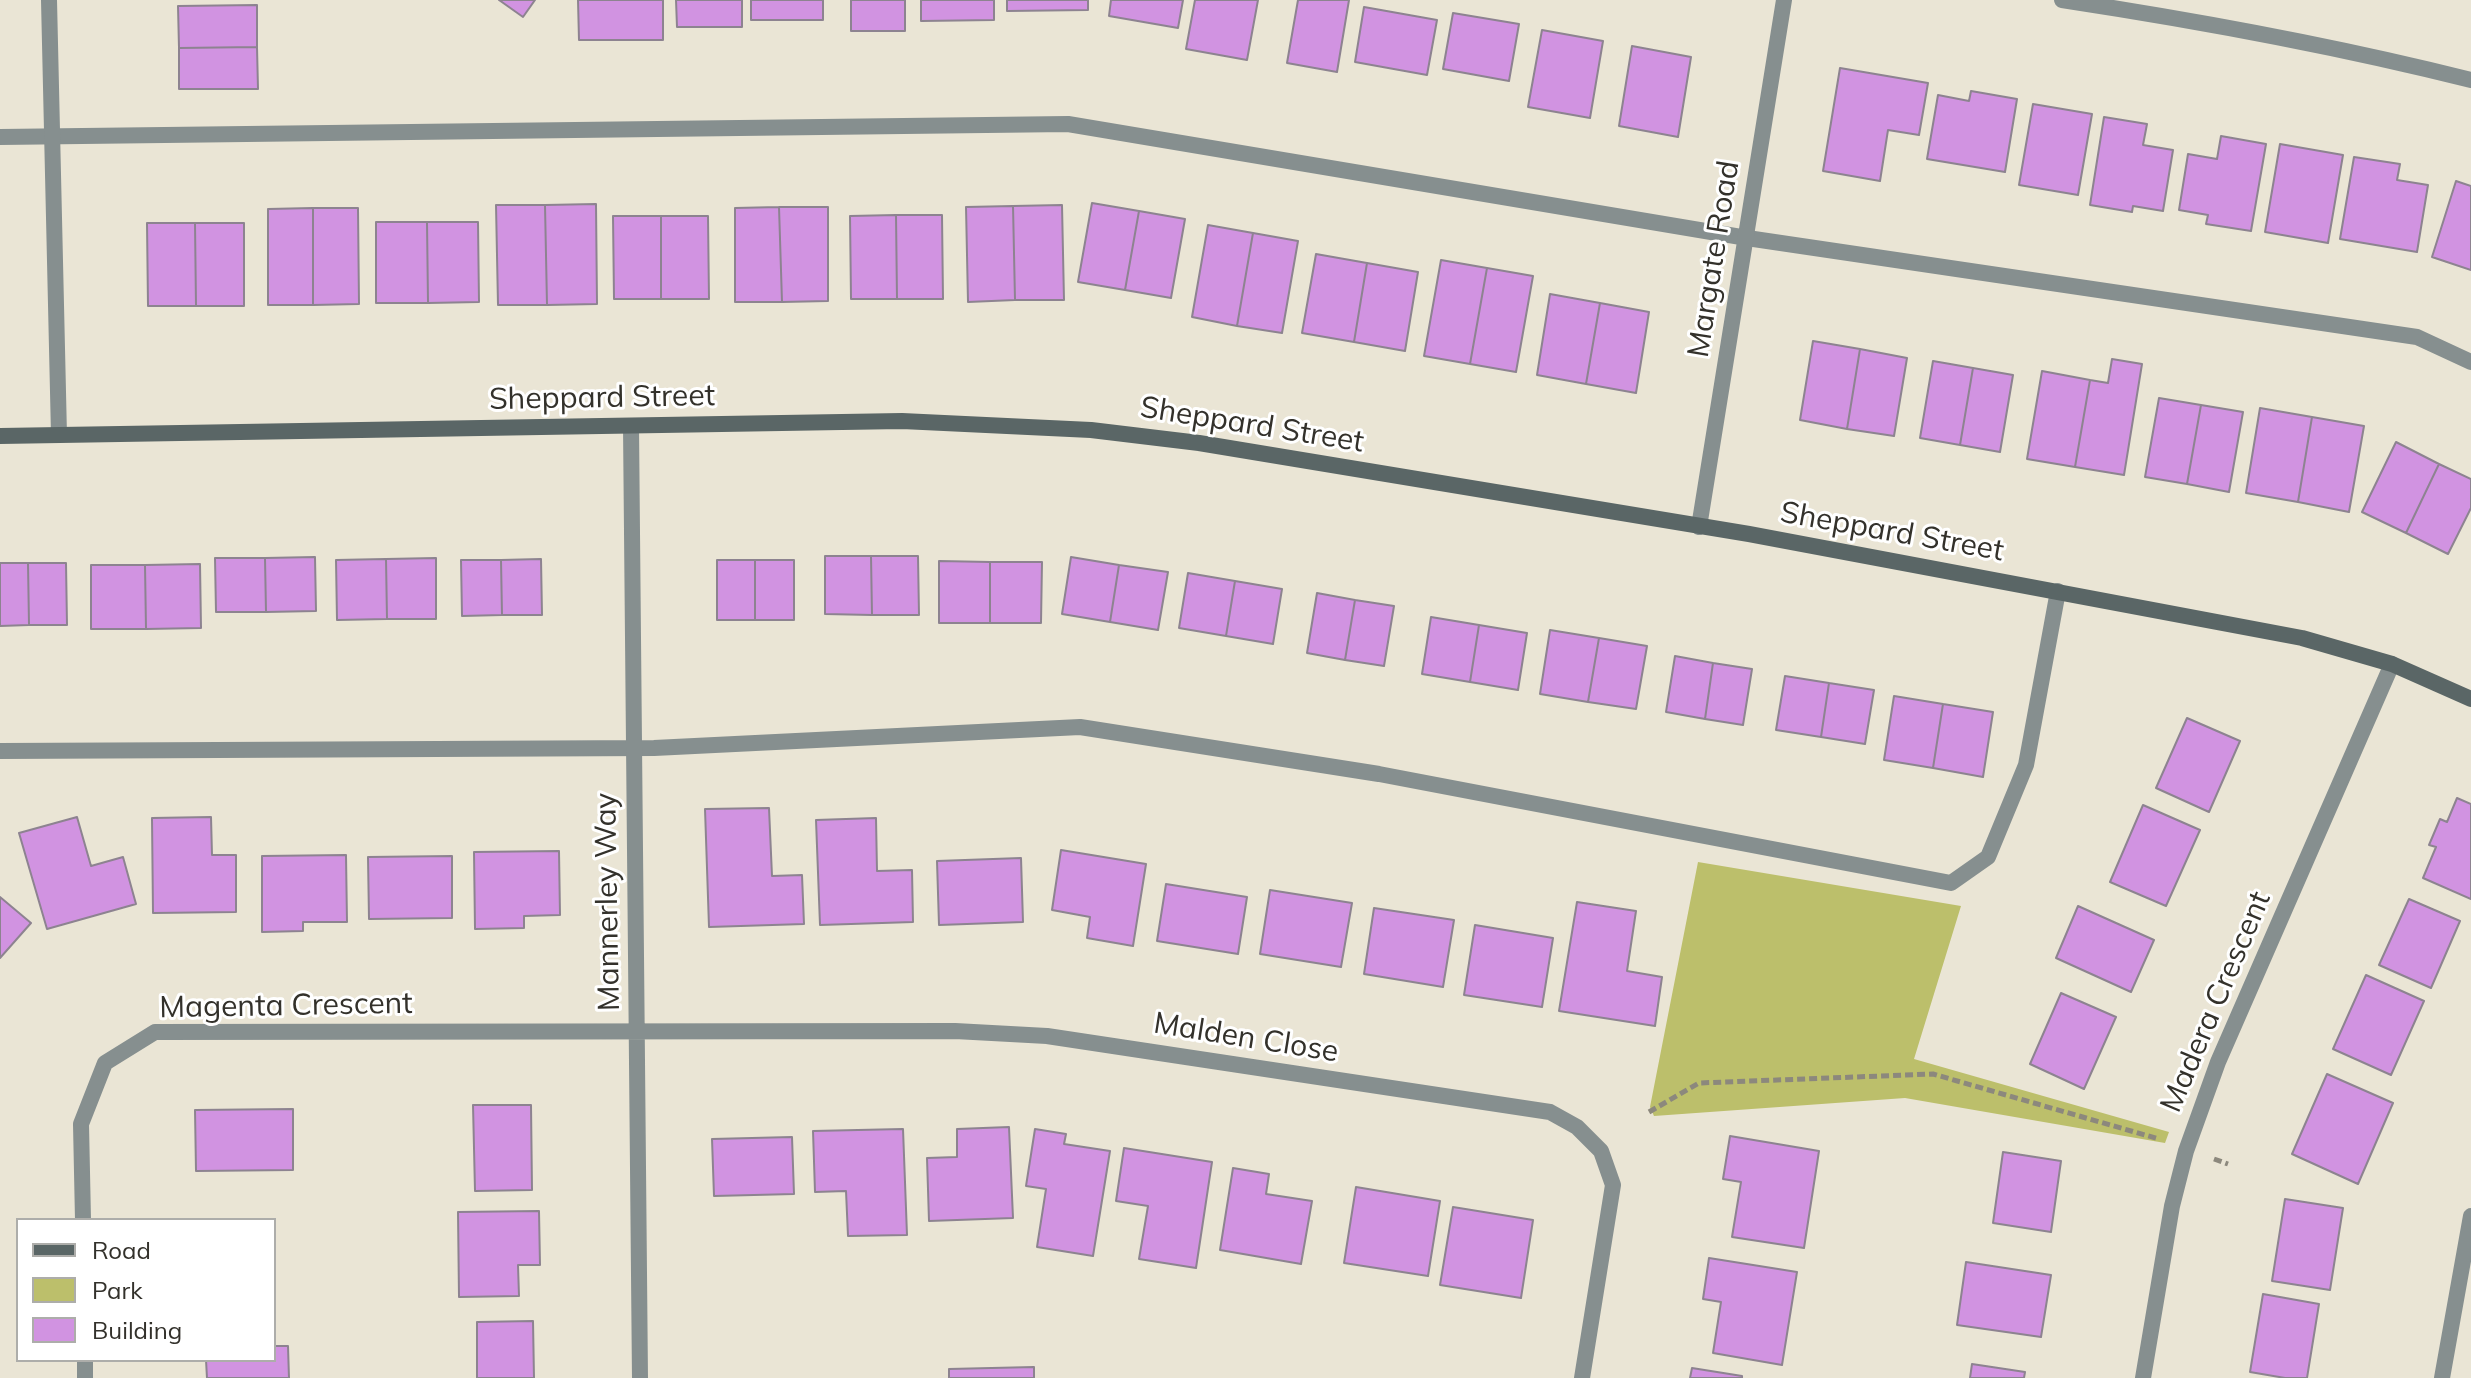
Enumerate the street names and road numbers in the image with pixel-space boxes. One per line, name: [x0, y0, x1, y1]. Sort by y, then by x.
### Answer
street label: Margate Road: [1681, 158, 1747, 360]
street label: Sheppard Street: [489, 378, 715, 418]
street label: Sheppard Street: [1138, 390, 1366, 460]
street label: Sheppard Street: [1778, 495, 2006, 569]
street label: Mannerley Way: [588, 792, 628, 1012]
street label: Madera Crescent: [2153, 886, 2279, 1118]
street label: Magenta Crescent: [159, 986, 413, 1026]
street label: Malden Close: [1151, 1006, 1341, 1070]

